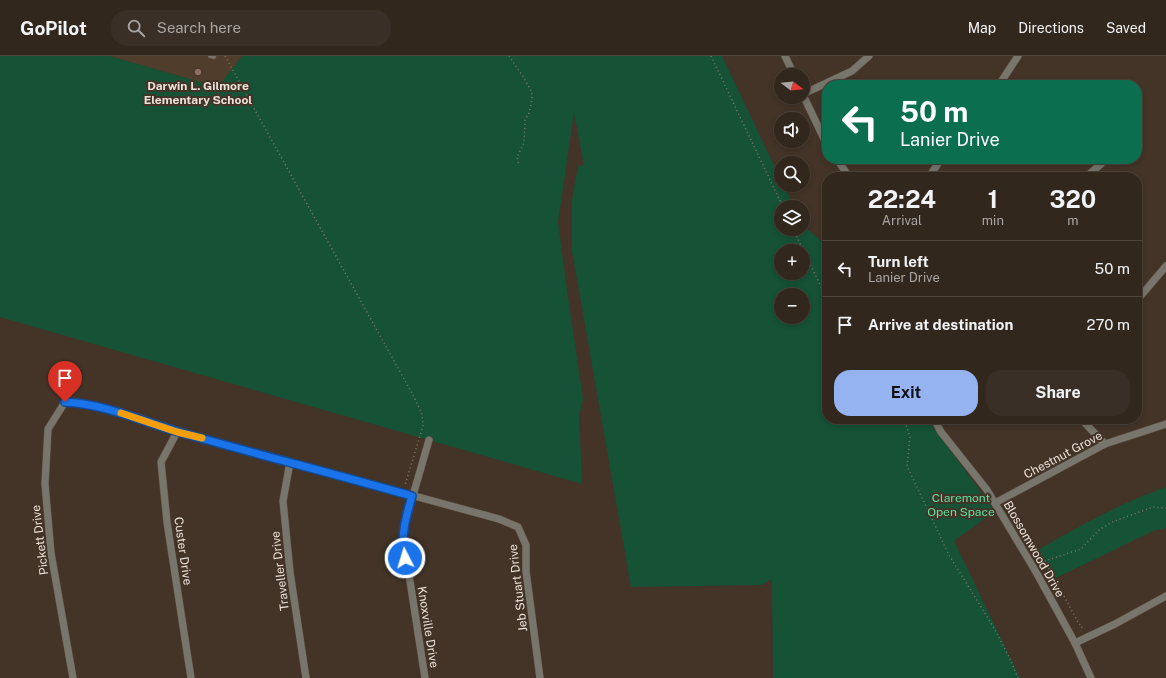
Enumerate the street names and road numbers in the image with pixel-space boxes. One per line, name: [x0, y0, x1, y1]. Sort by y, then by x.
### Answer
street label: Chestnut Grove: [1021, 428, 1105, 482]
street label: Blossomwood Drive: [1001, 498, 1067, 600]
street label: Pickett Drive: [29, 504, 51, 576]
street label: Custer Drive: [171, 516, 195, 586]
street label: Traveller Drive: [268, 530, 292, 612]
street label: Jeb Stuart Drive: [506, 543, 530, 633]
street label: Knoxville Drive: [415, 585, 441, 669]

